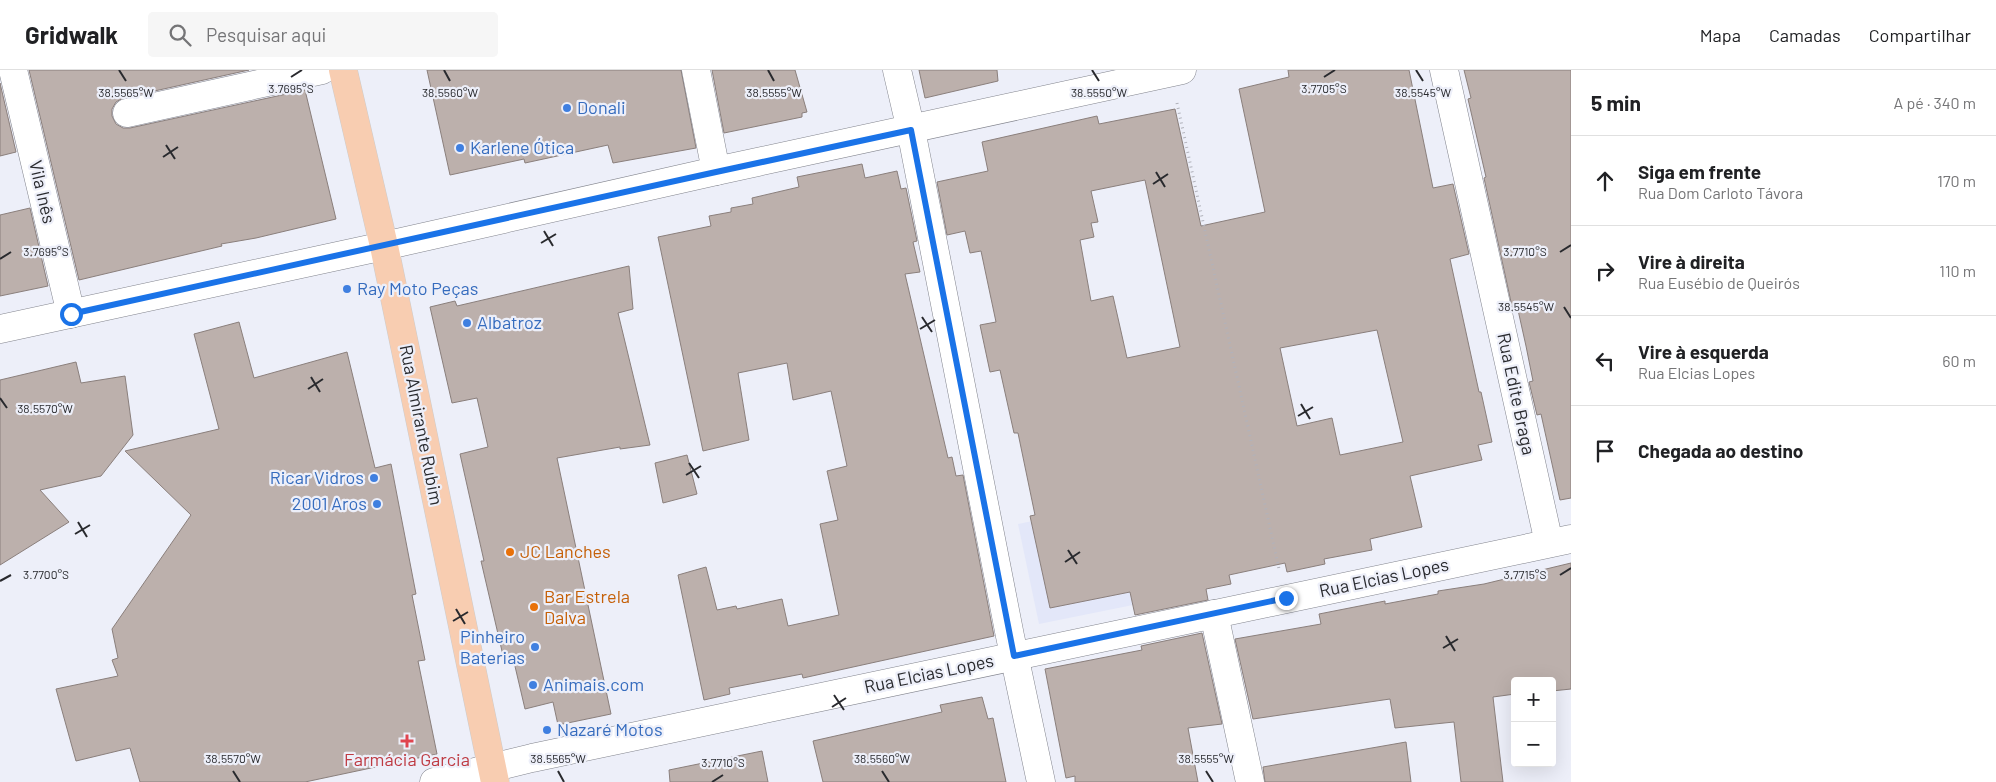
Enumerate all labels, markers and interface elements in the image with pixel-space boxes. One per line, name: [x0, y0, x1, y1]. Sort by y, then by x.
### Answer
search box: [148, 12, 498, 57]
text: Gridwalk: [25, 20, 118, 49]
icon: search: [166, 21, 194, 49]
text: Pesquisar aqui: [206, 23, 326, 46]
text: Mapa: [1700, 24, 1741, 46]
text: Camadas: [1769, 24, 1841, 46]
text: Compartilhar: [1869, 24, 1971, 46]
text: 3.7695°S: [268, 81, 314, 95]
text: 3.7705°S: [1301, 81, 1347, 95]
text: 38.5565°W: [98, 85, 154, 99]
text: 38.5560°W: [422, 85, 479, 99]
text: 38.5555°W: [746, 85, 802, 99]
text: 38.5550°W: [1071, 85, 1128, 99]
text: 38.5545°W: [1395, 85, 1451, 99]
text: 5 min: [1591, 90, 1641, 115]
text: A pé · 340 m: [1894, 93, 1976, 112]
place label: Donali: [577, 96, 626, 118]
marker: Donali: [561, 102, 573, 114]
place label: Karlene Ótica: [470, 136, 574, 158]
marker: Karlene Ótica: [454, 142, 466, 154]
street label: Vila Inês: [25, 158, 61, 226]
text: Siga em frente: [1638, 160, 1761, 183]
icon: ahead: [1591, 167, 1619, 195]
text: 170 m: [1937, 171, 1976, 190]
text: Rua Dom Carloto Távora: [1638, 183, 1803, 202]
text: 3.7695°S: [23, 244, 69, 258]
text: 3.7710°S: [1503, 244, 1547, 258]
text: Vire à direita: [1638, 250, 1745, 273]
icon: right: [1591, 257, 1619, 285]
text: 110 m: [1939, 261, 1976, 280]
text: Rua Eusébio de Queirós: [1638, 273, 1800, 292]
place label: Ray Moto Peças: [357, 277, 478, 299]
marker: Ray Moto Peças: [341, 283, 353, 295]
text: 38.5545°W: [1498, 299, 1554, 313]
route start: [60, 303, 83, 326]
place label: Albatroz: [477, 311, 542, 333]
marker: Albatroz: [461, 317, 473, 329]
street label: Rua Edite Braga: [1493, 331, 1541, 457]
text: Vire à esquerda: [1638, 340, 1769, 363]
street label: Rua Almirante Rubim: [396, 343, 448, 507]
icon: left: [1591, 347, 1619, 375]
text: 60 m: [1942, 351, 1976, 370]
text: Rua Elcias Lopes: [1638, 363, 1755, 382]
text: 38.5570°W: [17, 401, 73, 415]
icon: arrive: [1591, 437, 1619, 465]
text: Chegada ao destino: [1638, 439, 1803, 462]
place label: Ricar Vidros: [270, 466, 364, 488]
marker: Ricar Vidros: [368, 472, 380, 484]
place label: 2001 Aros: [292, 492, 367, 514]
marker: 2001 Aros: [371, 498, 383, 510]
place label: JC Lanches: [520, 540, 611, 562]
marker: JC Lanches: [504, 546, 516, 558]
street label: Rua Elcias Lopes: [1317, 553, 1451, 601]
text: 3.7700°S: [23, 567, 69, 581]
text: 3.7715°S: [1504, 567, 1546, 581]
place label: Bar Estrela Dalva: [544, 585, 630, 628]
route end: [1275, 587, 1298, 610]
marker: Bar Estrela Dalva: [528, 601, 540, 613]
place label: Pinheiro Baterias: [460, 625, 525, 668]
marker: Pinheiro Baterias: [529, 641, 541, 653]
street label: Rua Elcias Lopes: [862, 649, 996, 697]
place label: Animais.com: [543, 673, 644, 695]
map controls: [1511, 677, 1556, 767]
button: +: [1511, 677, 1556, 722]
marker: Animais.com: [527, 679, 539, 691]
place label: Nazaré Motos: [557, 718, 663, 740]
button: −: [1511, 722, 1556, 767]
marker: Nazaré Motos: [541, 724, 553, 736]
marker: Farmácia Garcia: [401, 735, 413, 747]
place label: Farmácia Garcia: [344, 748, 470, 770]
text: 38.5570°W: [205, 751, 261, 765]
text: 38.5565°W: [530, 751, 586, 765]
text: 38.5560°W: [854, 751, 911, 765]
text: 38.5555°W: [1178, 751, 1234, 765]
text: 3.7710°S: [701, 755, 745, 769]

